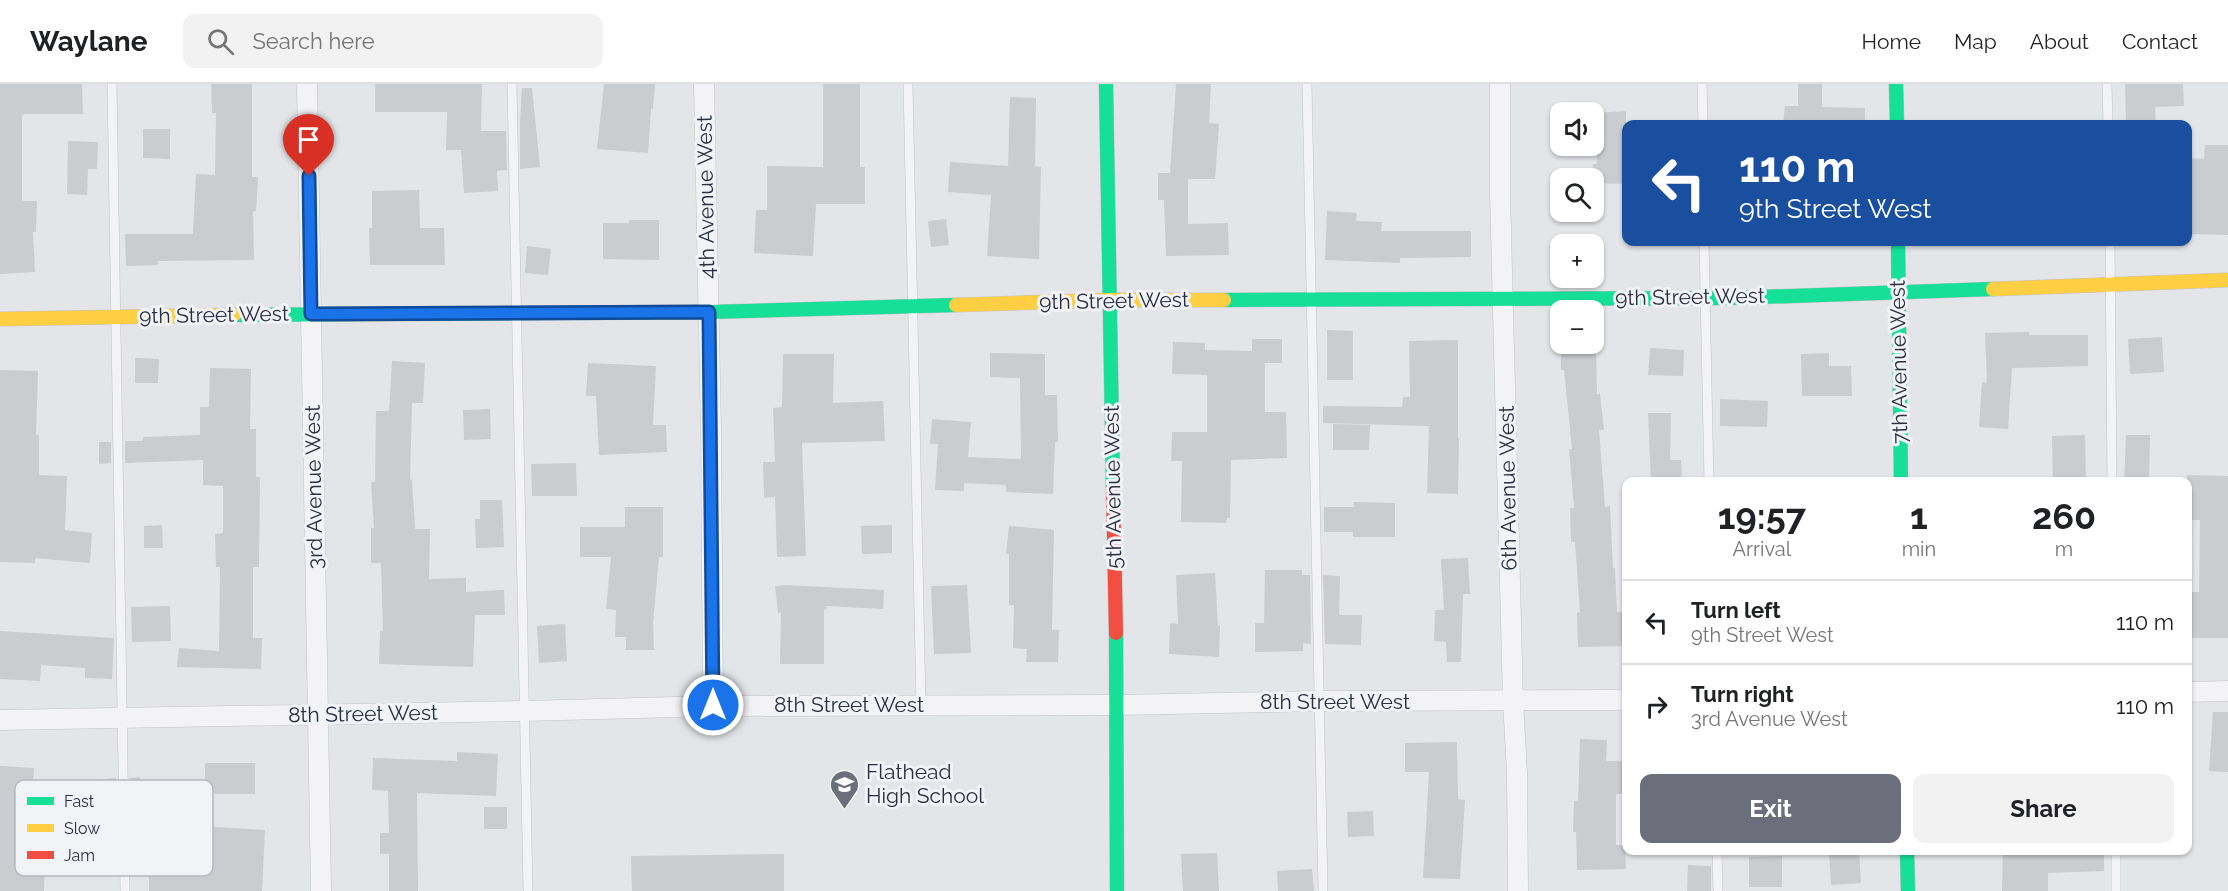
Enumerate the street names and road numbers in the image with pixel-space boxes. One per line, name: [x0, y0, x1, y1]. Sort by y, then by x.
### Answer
street label: 4th Avenue West: [692, 115, 719, 279]
street label: 7th Avenue West: [1885, 280, 1912, 444]
street label: 9th Street West: [1615, 283, 1765, 310]
street label: 9th Street West: [1039, 287, 1189, 314]
street label: 9th Street West: [139, 301, 289, 328]
street label: 3rd Avenue West: [300, 405, 327, 569]
street label: 5th Avenue West: [1099, 405, 1126, 569]
street label: 6th Avenue West: [1494, 405, 1521, 571]
street label: 8th Street West: [1260, 689, 1410, 714]
street label: 8th Street West: [774, 692, 924, 717]
street label: 8th Street West: [288, 700, 438, 727]

